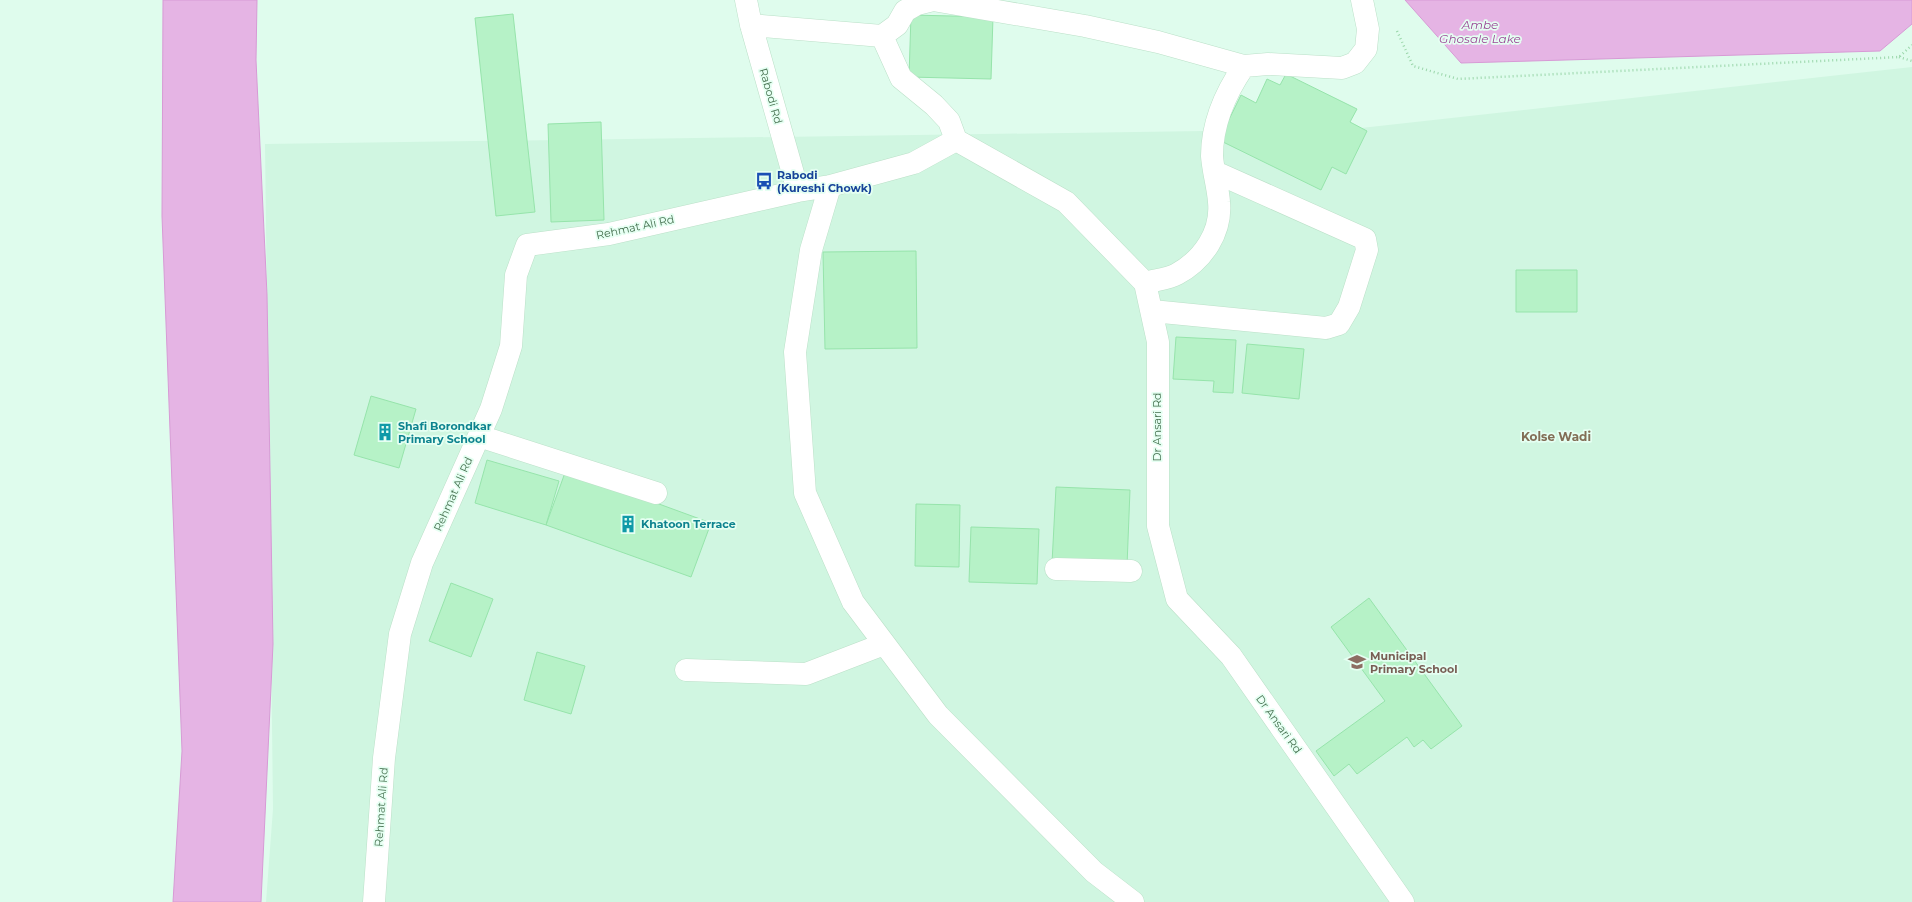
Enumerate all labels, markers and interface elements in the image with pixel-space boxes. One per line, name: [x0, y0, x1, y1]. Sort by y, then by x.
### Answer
water label: Ambe Ghosale Lake: [1439, 17, 1521, 46]
street label: Rabodi Rd: [756, 66, 786, 126]
place label: Rabodi (Kureshi Chowk): [777, 168, 872, 195]
bus stop icon: Rabodi (Kureshi Chowk): [754, 171, 774, 191]
street label: Rehmat Ali Rd: [595, 212, 675, 242]
street label: Dr Ansari Rd: [1150, 392, 1164, 462]
place label: Shafi Borondkar Primary School: [398, 419, 492, 446]
building icon: Shafi Borondkar Primary School: [375, 422, 395, 442]
district label: Kolse Wadi: [1521, 429, 1591, 444]
street label: Rehmat Ali Rd: [430, 455, 476, 533]
building icon: Khatoon Terrace: [618, 514, 638, 534]
place label: Khatoon Terrace: [641, 517, 736, 531]
place label: Municipal Primary School: [1370, 649, 1458, 676]
school or university icon: Municipal Primary School: [1347, 652, 1367, 672]
street label: Dr Ansari Rd: [1253, 692, 1305, 756]
street label: Rehmat Ali Rd: [371, 767, 391, 847]

